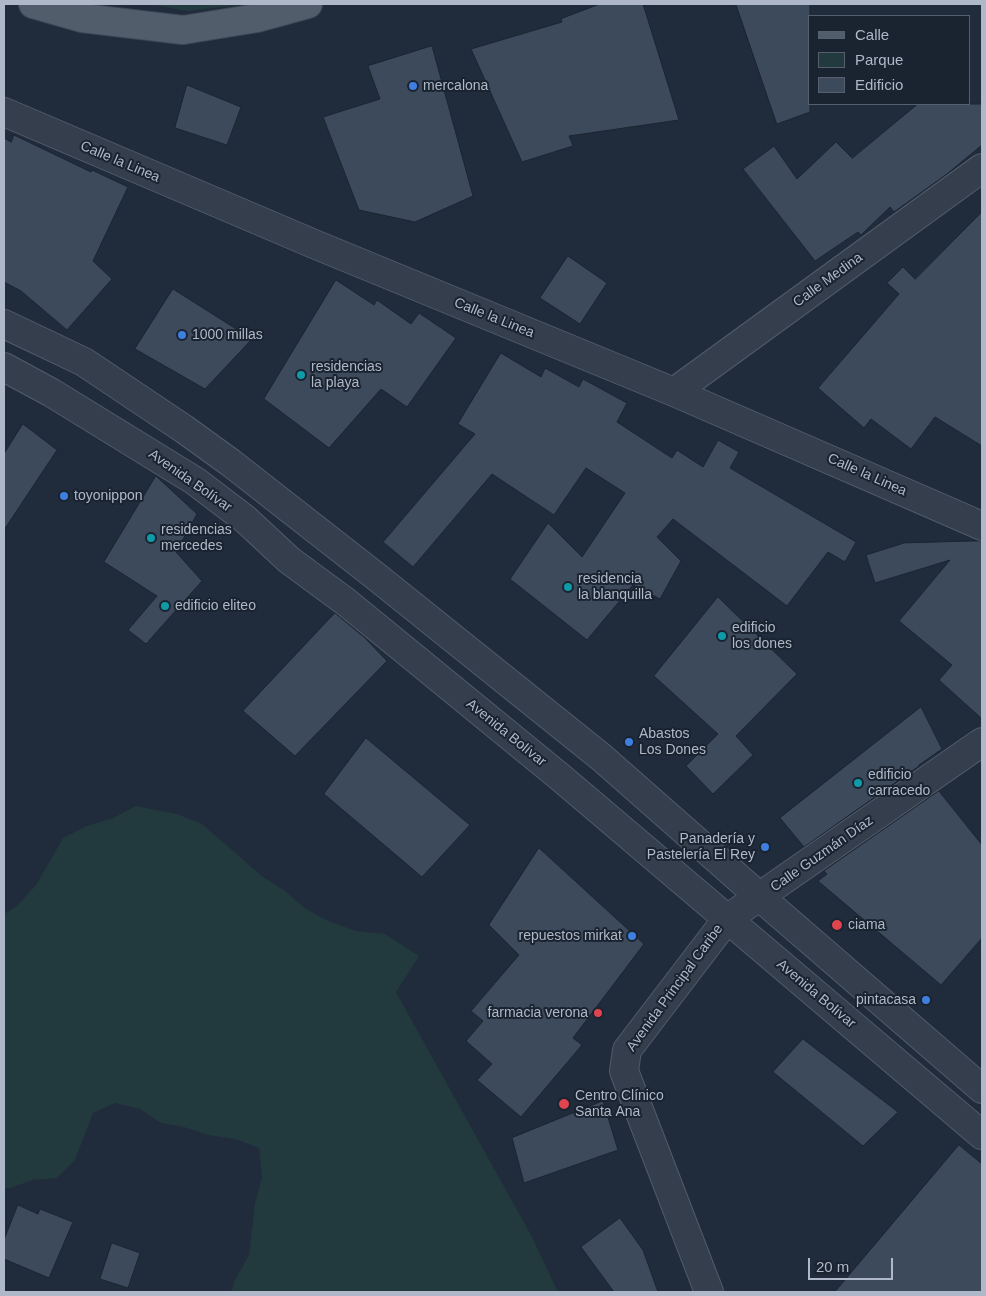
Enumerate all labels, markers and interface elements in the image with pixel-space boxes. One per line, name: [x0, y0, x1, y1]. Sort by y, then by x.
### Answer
legend: [808, 15, 971, 105]
text: Calle: [855, 26, 889, 43]
text: Parque: [855, 51, 903, 68]
text: Edificio: [855, 76, 903, 93]
place label: mercalona: [423, 78, 488, 94]
marker: mercalona: [407, 80, 419, 92]
street label: Calle la Linea: [78, 138, 162, 186]
street label: Calle Medina: [790, 249, 866, 311]
street label: Calle la Linea: [452, 294, 536, 342]
place label: 1000 millas: [192, 327, 263, 343]
marker: 1000 millas: [176, 329, 188, 341]
place label: residencias la playa: [311, 359, 382, 392]
marker: residencias la playa: [295, 369, 307, 381]
street label: Avenida Bolívar: [145, 446, 235, 516]
street label: Calle la Linea: [825, 450, 909, 500]
place label: toyonippon: [74, 488, 143, 504]
marker: toyonippon: [58, 490, 70, 502]
place label: residencias mercedes: [161, 522, 232, 554]
marker: residencias mercedes: [145, 532, 157, 544]
place label: residencia la blanquilla: [578, 571, 652, 604]
marker: residencia la blanquilla: [562, 581, 574, 593]
place label: edificio eliteo: [175, 598, 256, 614]
marker: edificio eliteo: [159, 600, 171, 612]
place label: edificio los dones: [732, 620, 792, 652]
marker: edificio los dones: [716, 630, 728, 642]
street label: Avenida Bolívar: [463, 696, 549, 770]
place label: Abastos Los Dones: [639, 726, 706, 759]
marker: Abastos Los Dones: [623, 736, 635, 748]
place label: edificio carracedo: [868, 767, 930, 800]
marker: edificio carracedo: [852, 777, 864, 789]
street label: Calle Guzmán Díaz: [767, 812, 877, 896]
place label: Panadería y Pastelería El Rey: [647, 831, 755, 864]
marker: Panadería y Pastelería El Rey: [759, 841, 771, 853]
place label: ciama: [848, 917, 885, 933]
marker: ciama: [830, 918, 844, 932]
street label: Avenida Principal Caribe: [623, 921, 727, 1055]
place label: repuestos mirkat: [519, 928, 622, 944]
marker: repuestos mirkat: [626, 930, 638, 942]
street label: Avenida Bolívar: [773, 956, 859, 1032]
place label: pintacasa: [856, 992, 916, 1008]
marker: pintacasa: [920, 994, 932, 1006]
place label: farmacia verona: [488, 1005, 588, 1021]
marker: farmacia verona: [592, 1007, 604, 1019]
place label: Centro Clínico Santa Ana: [575, 1088, 664, 1120]
marker: Centro Clínico Santa Ana: [557, 1097, 571, 1111]
scale bar: [811, 1248, 896, 1280]
text: 20 m: [816, 1258, 849, 1275]

